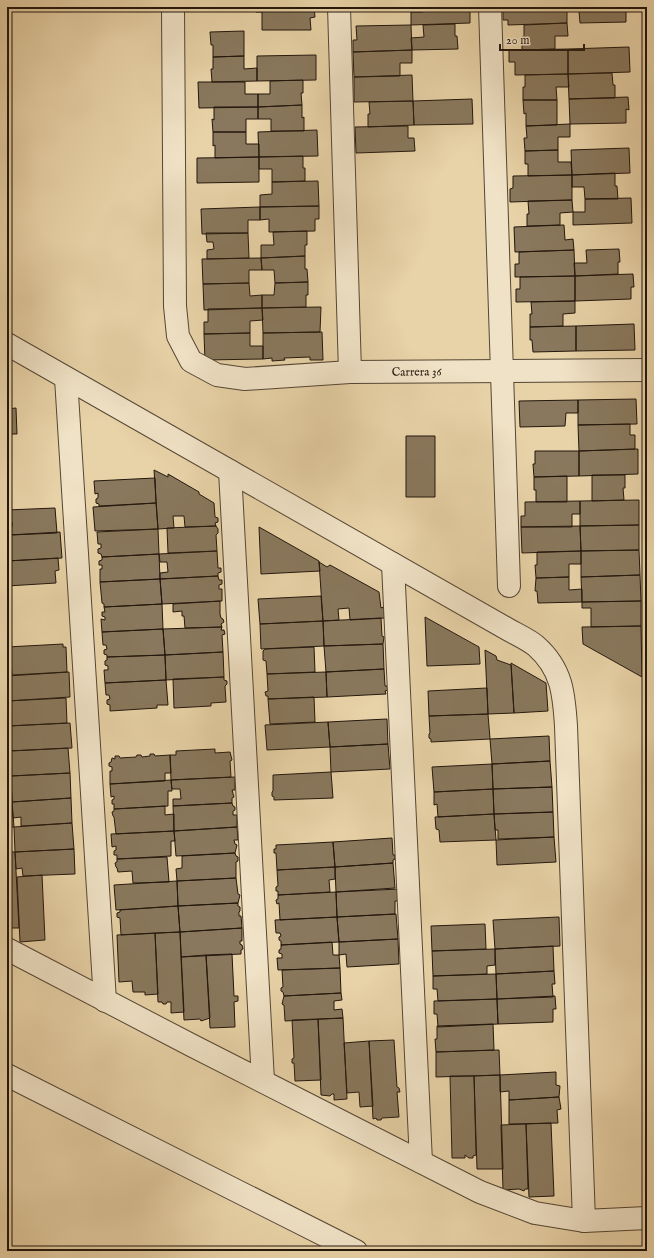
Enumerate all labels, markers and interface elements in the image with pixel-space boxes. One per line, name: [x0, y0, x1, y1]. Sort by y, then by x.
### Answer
scale bar: [500, 26, 584, 52]
text: 20 m: [506, 33, 529, 48]
street label: Carrera 36: [392, 364, 443, 380]

